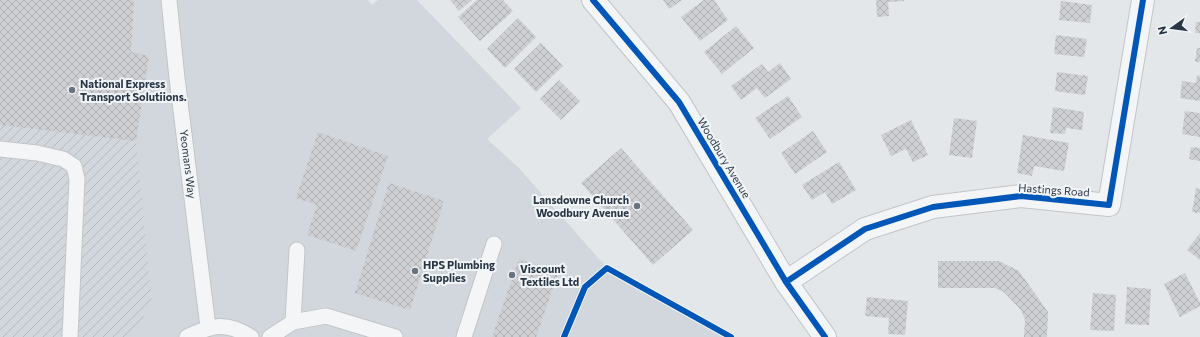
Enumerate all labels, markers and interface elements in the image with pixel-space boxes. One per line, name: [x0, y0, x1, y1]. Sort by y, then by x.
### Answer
north arrow: [1152, 8, 1192, 48]
text: N: [1155, 25, 1169, 36]
place label: National Express Transport Solutiions.: [80, 77, 187, 103]
marker: National Express Transport Solutiions.: [67, 85, 77, 95]
street label: Woodbury Avenue: [695, 115, 754, 200]
street label: Yeomans Way: [178, 129, 199, 199]
street label: Hastings Road: [1018, 181, 1090, 198]
place label: Lansdowne Church Woodbury Avenue: [533, 193, 629, 219]
marker: Lansdowne Church Woodbury Avenue: [632, 201, 642, 211]
place label: HPS Plumbing Supplies: [423, 258, 495, 284]
place label: Viscount Textiles Ltd: [520, 262, 579, 288]
marker: HPS Plumbing Supplies: [410, 266, 420, 276]
marker: Viscount Textiles Ltd: [507, 270, 517, 280]

